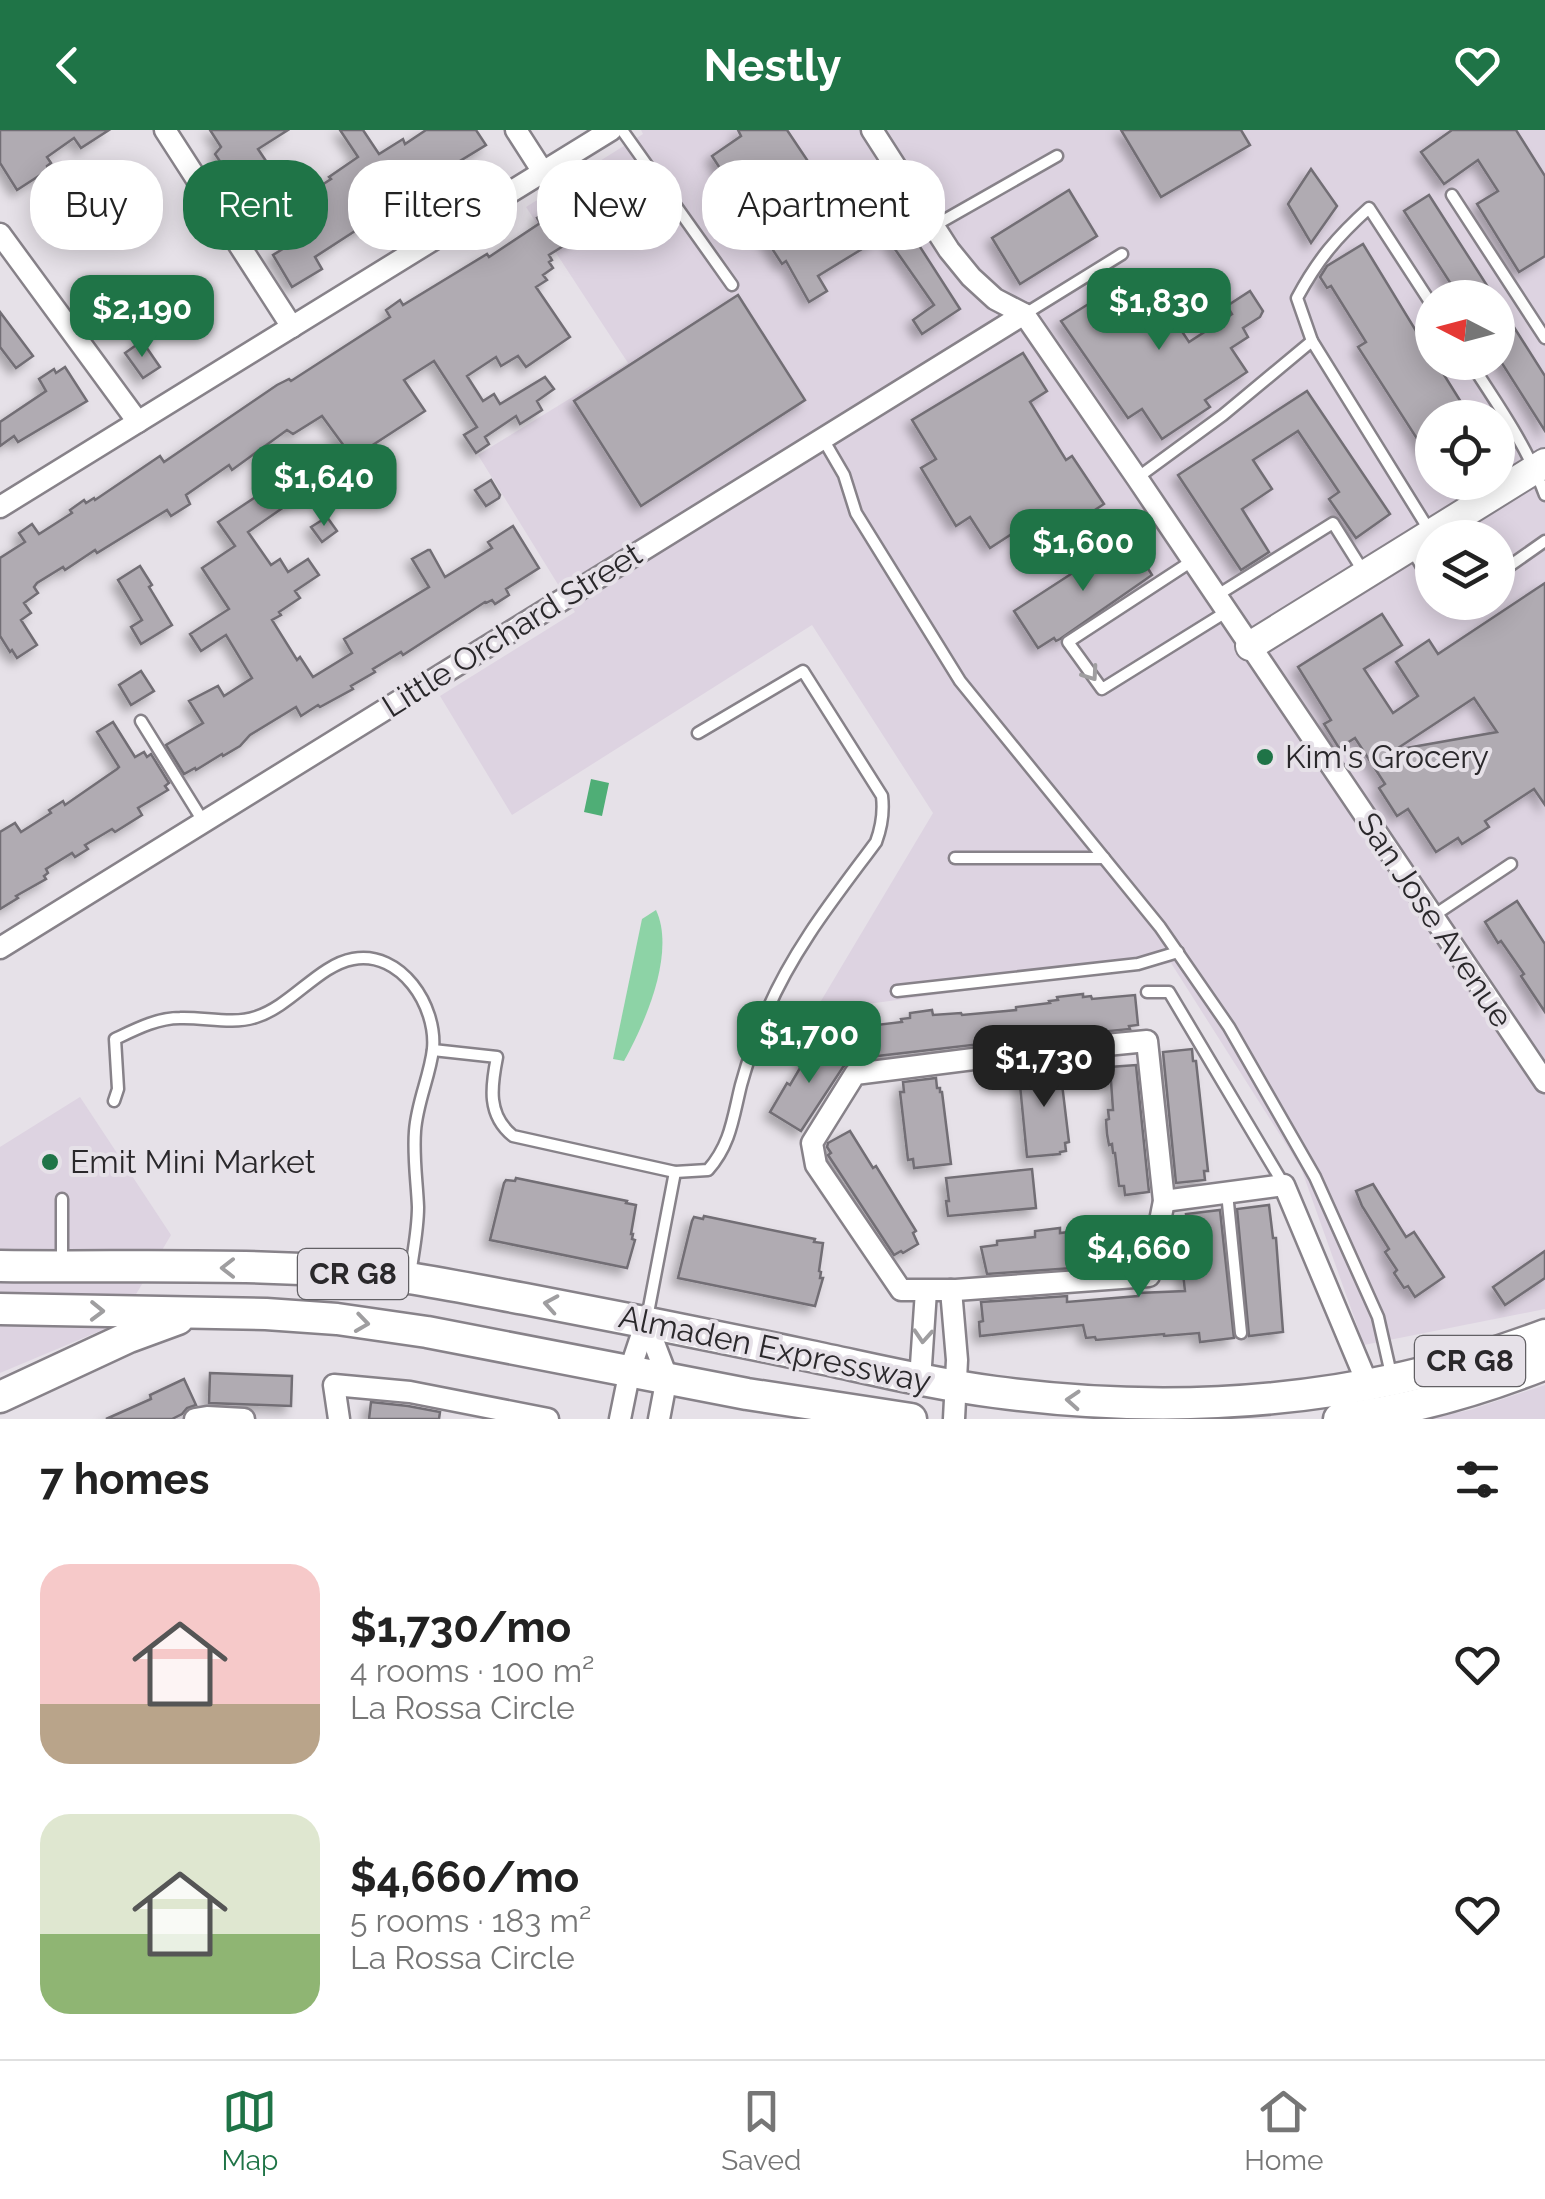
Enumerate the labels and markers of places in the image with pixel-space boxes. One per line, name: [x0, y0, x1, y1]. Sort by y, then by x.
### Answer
pin: $1,830: [1078, 268, 1240, 353]
pin: $2,190: [61, 275, 223, 360]
pin: $1,640: [243, 444, 405, 529]
pin: $1,600: [1002, 509, 1164, 594]
place label: Kim's Grocery: [1285, 738, 1489, 775]
marker: Kim's Grocery: [1254, 746, 1276, 768]
pin: $1,700: [728, 1001, 890, 1086]
pin: $1,730: [963, 1025, 1125, 1110]
place label: Emit Mini Market: [70, 1143, 316, 1180]
marker: Emit Mini Market: [39, 1151, 61, 1173]
pin: $4,660: [1058, 1215, 1220, 1300]

